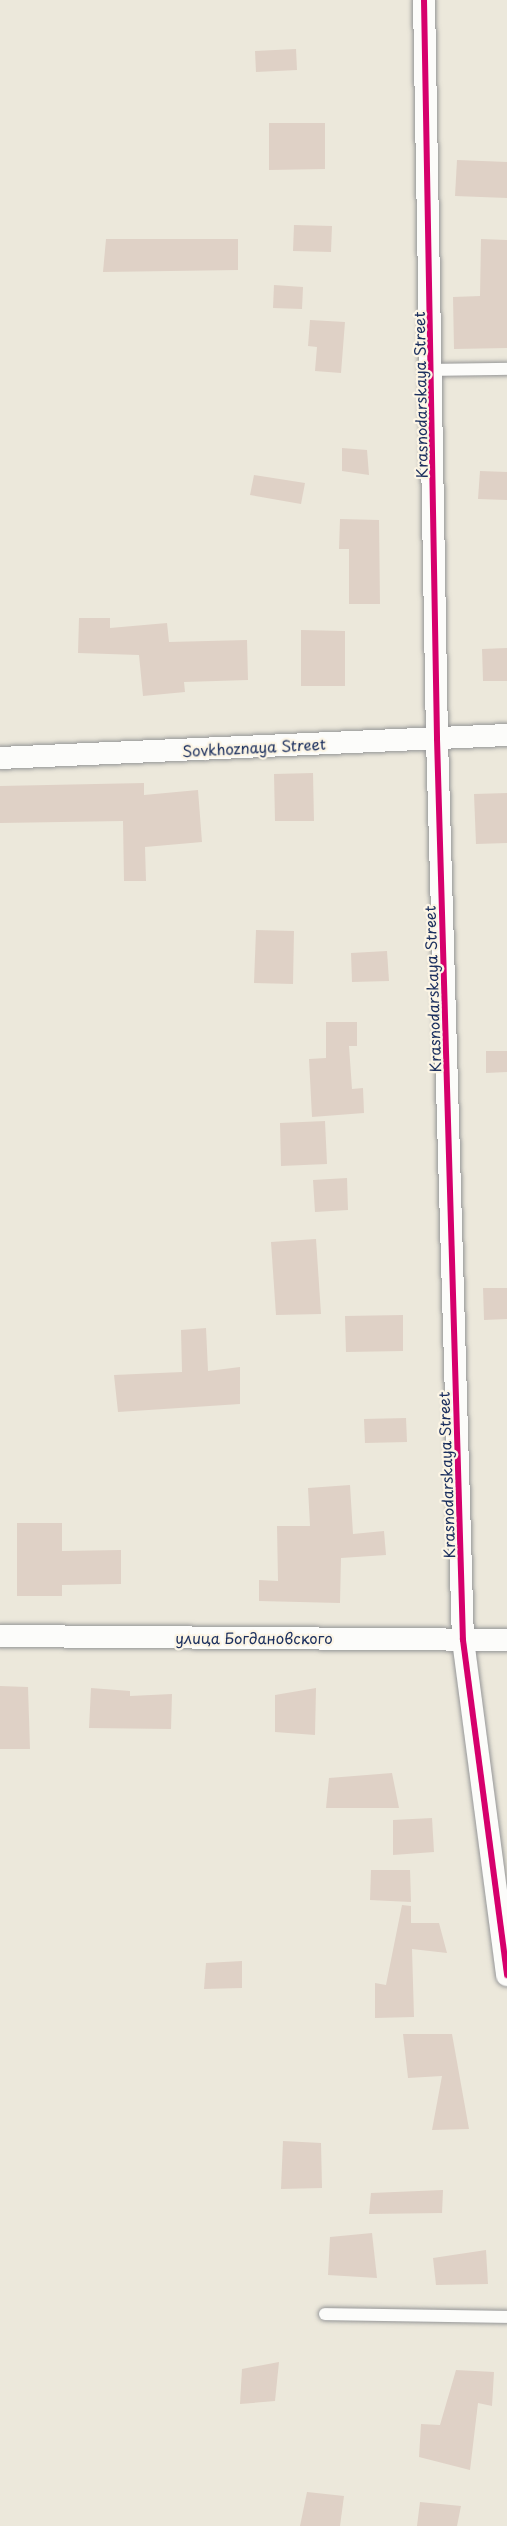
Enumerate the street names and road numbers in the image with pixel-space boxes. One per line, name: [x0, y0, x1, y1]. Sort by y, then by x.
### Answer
street label: Krasnodarskaya Street: [410, 311, 430, 479]
street label: Sovkhoznaya Street: [181, 734, 327, 760]
street label: Krasnodarskaya Street: [420, 905, 444, 1073]
street label: Krasnodarskaya Street: [434, 1391, 458, 1559]
street label: улица Богдановского: [175, 1629, 333, 1647]

